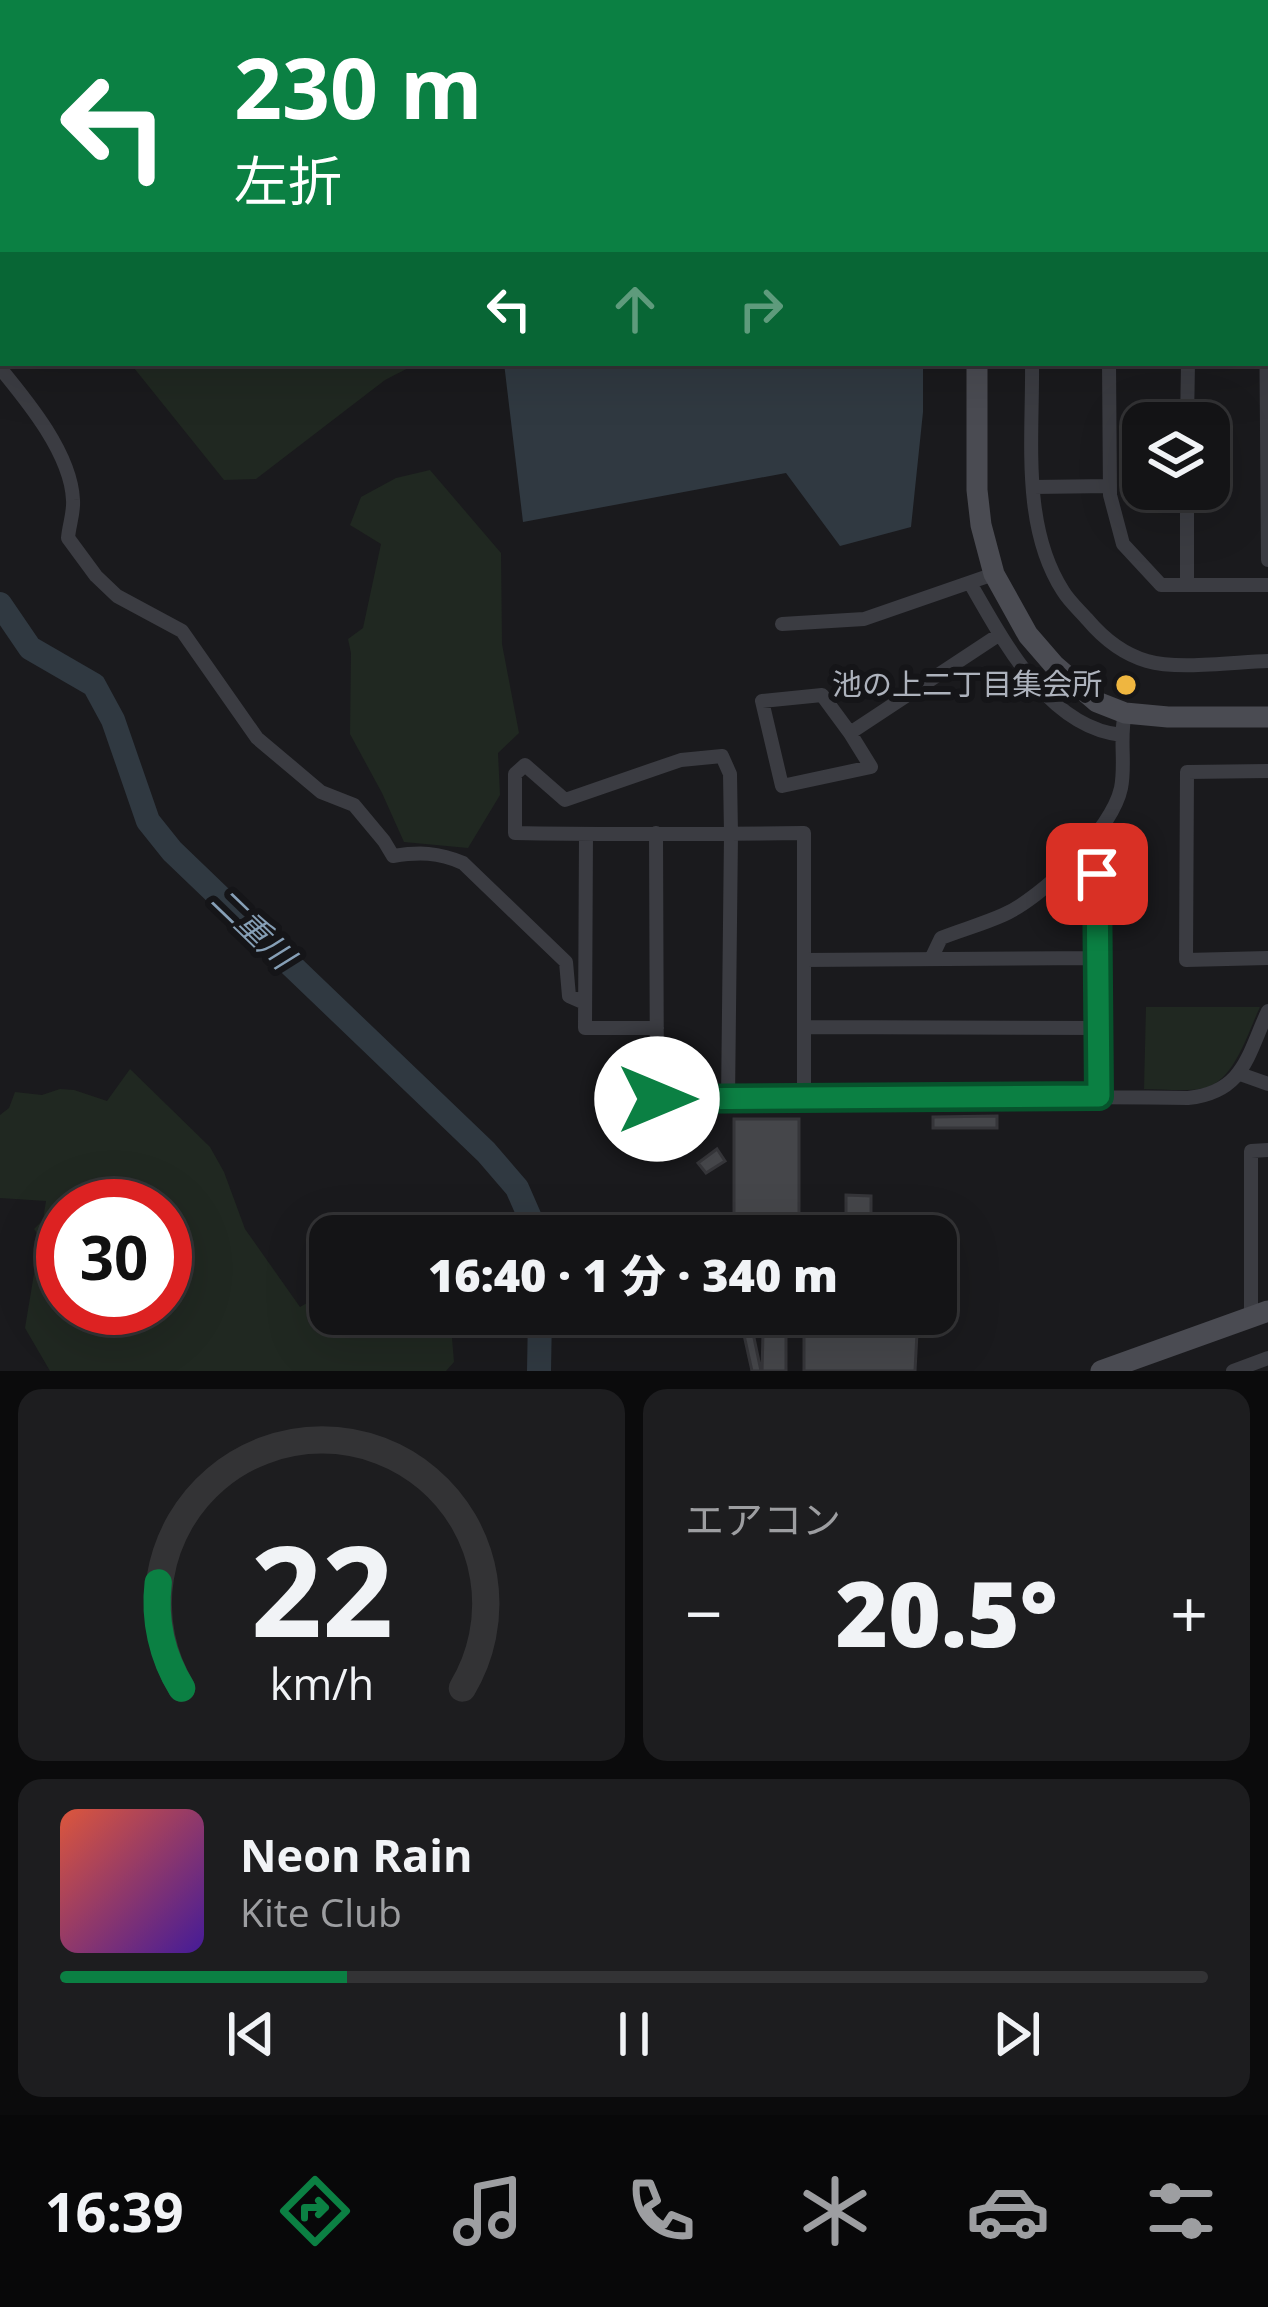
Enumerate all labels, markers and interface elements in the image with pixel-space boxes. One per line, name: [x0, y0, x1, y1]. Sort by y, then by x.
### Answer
text: 230 m: [234, 29, 482, 144]
icon: left: [36, 48, 192, 204]
text: 左折: [234, 143, 342, 217]
icon: left: [476, 276, 542, 342]
icon: ahead: [602, 276, 668, 342]
icon: right: [728, 276, 794, 342]
map controls: [1122, 402, 1230, 510]
button: layers: [1122, 402, 1230, 510]
place label: 池の上二丁目集会所: [832, 663, 1102, 704]
marker: 池の上二丁目集会所: [1113, 672, 1139, 698]
pin: [1046, 823, 1148, 925]
icon: arrive: [1064, 841, 1130, 907]
water label: 二重川: [202, 877, 307, 980]
position arrow: [594, 1036, 720, 1162]
speed limit sign: 30: [36, 1179, 192, 1335]
text: 16:40 · 1 分 · 340 m: [428, 1244, 838, 1305]
text: エアコン: [685, 1492, 841, 1545]
text: 22: [250, 1504, 393, 1674]
text: 20.5°: [835, 1551, 1058, 1673]
text: −: [685, 1567, 723, 1657]
text: +: [1170, 1567, 1208, 1657]
text: km/h: [269, 1654, 374, 1713]
text: Neon Rain: [240, 1824, 473, 1885]
text: Kite Club: [240, 1885, 402, 1938]
icon: previous: [218, 2001, 284, 2067]
icon: pause: [601, 2001, 667, 2067]
icon: next: [984, 2001, 1050, 2067]
icon: directions: [273, 2169, 357, 2253]
icon: music: [446, 2169, 530, 2253]
icon: phone: [619, 2169, 703, 2253]
icon: climate: [793, 2169, 877, 2253]
icon: car: [966, 2169, 1050, 2253]
icon: filters: [1139, 2169, 1223, 2253]
text: 16:39: [45, 2174, 184, 2248]

